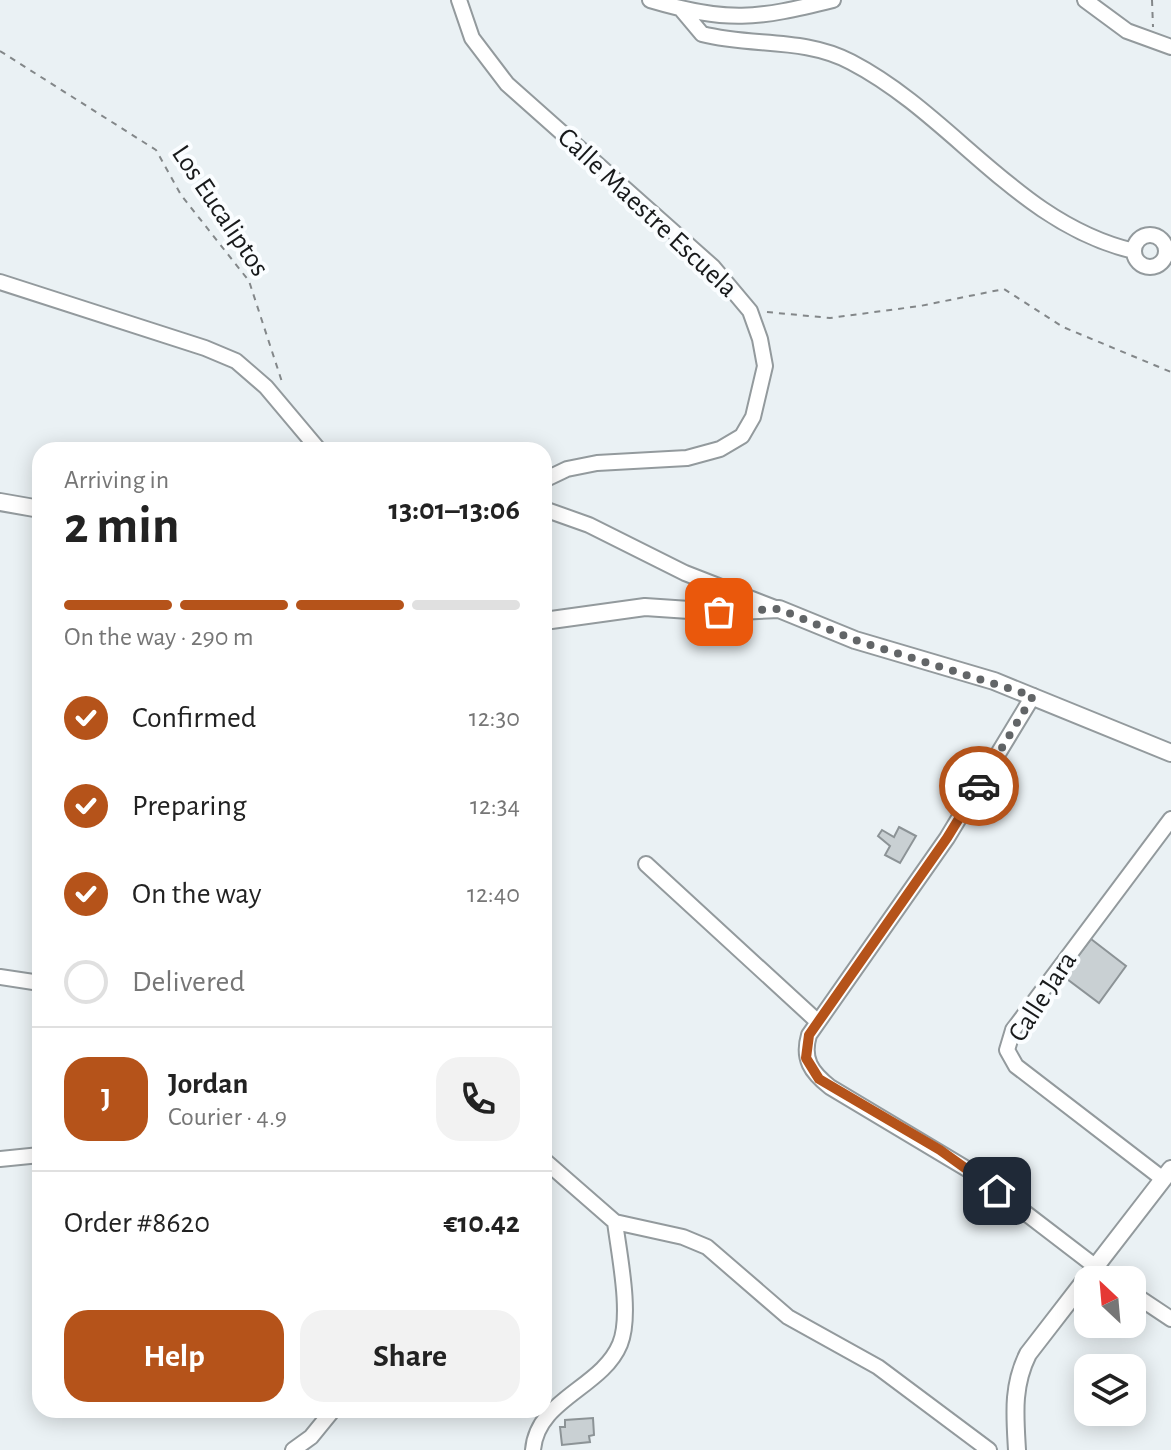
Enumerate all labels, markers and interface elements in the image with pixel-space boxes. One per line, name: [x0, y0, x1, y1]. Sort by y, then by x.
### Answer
street label: Calle Maestre Escuela: [552, 123, 742, 303]
street label: Los Eucaliptos: [166, 140, 274, 282]
text: Arriving in: [64, 467, 169, 493]
text: 13:01–13:06: [388, 495, 520, 525]
text: 2 min: [64, 500, 179, 552]
pin: [685, 578, 753, 646]
icon: bag: [697, 590, 741, 634]
text: On the way · 290 m: [64, 624, 254, 650]
icon: check: [64, 696, 108, 740]
text: Confirmed: [132, 703, 256, 733]
text: 12:30: [469, 705, 520, 731]
courier: [939, 746, 1019, 826]
icon: car: [957, 764, 1001, 808]
icon: check: [64, 784, 108, 828]
text: Preparing: [132, 791, 247, 821]
text: 12:34: [470, 793, 520, 819]
icon: check: [64, 872, 108, 916]
text: On the way: [132, 879, 261, 909]
text: 12:40: [467, 881, 520, 907]
street label: Calle Jara: [1004, 947, 1082, 1047]
text: Delivered: [132, 967, 245, 997]
button: phone: [436, 1057, 520, 1141]
text: Jordan: [168, 1069, 248, 1099]
text: J: [101, 1084, 111, 1114]
text: Courier · 4.9: [168, 1104, 287, 1130]
pin: [963, 1157, 1031, 1225]
icon: home: [975, 1169, 1019, 1213]
text: Order #8620: [64, 1208, 210, 1238]
text: €10.42: [443, 1208, 520, 1238]
north arrow: [1074, 1266, 1146, 1338]
map controls: [1074, 1266, 1146, 1426]
button: Help: [64, 1310, 284, 1402]
button: Share: [300, 1310, 520, 1402]
button: layers: [1074, 1354, 1146, 1426]

